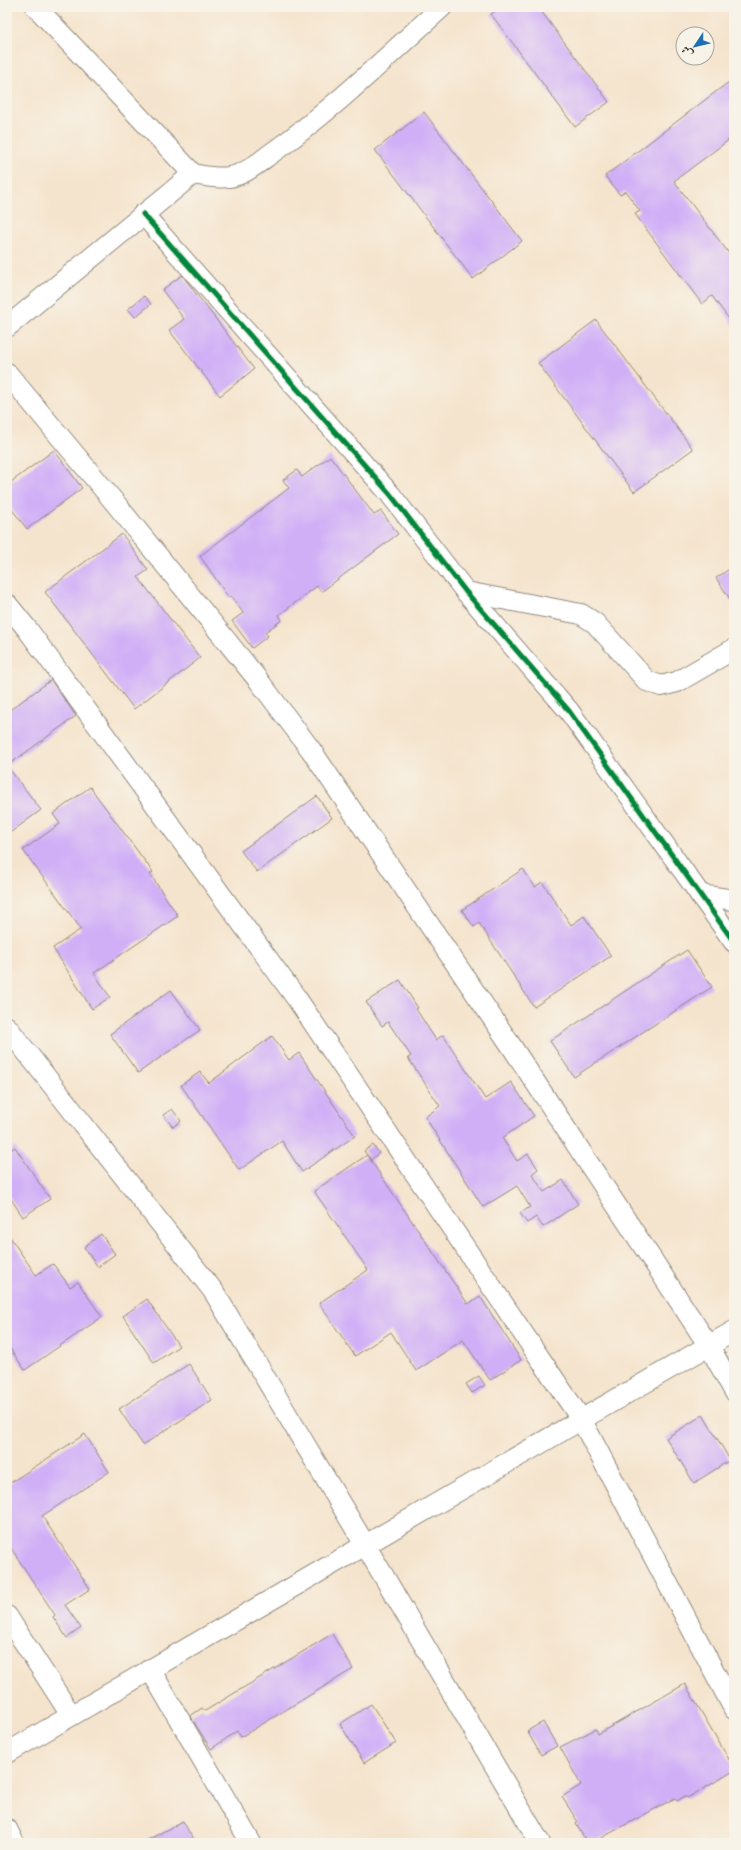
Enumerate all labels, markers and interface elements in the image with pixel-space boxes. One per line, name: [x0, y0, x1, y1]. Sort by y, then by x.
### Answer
north arrow: [675, 26, 715, 66]
text: ش: [678, 42, 697, 60]

